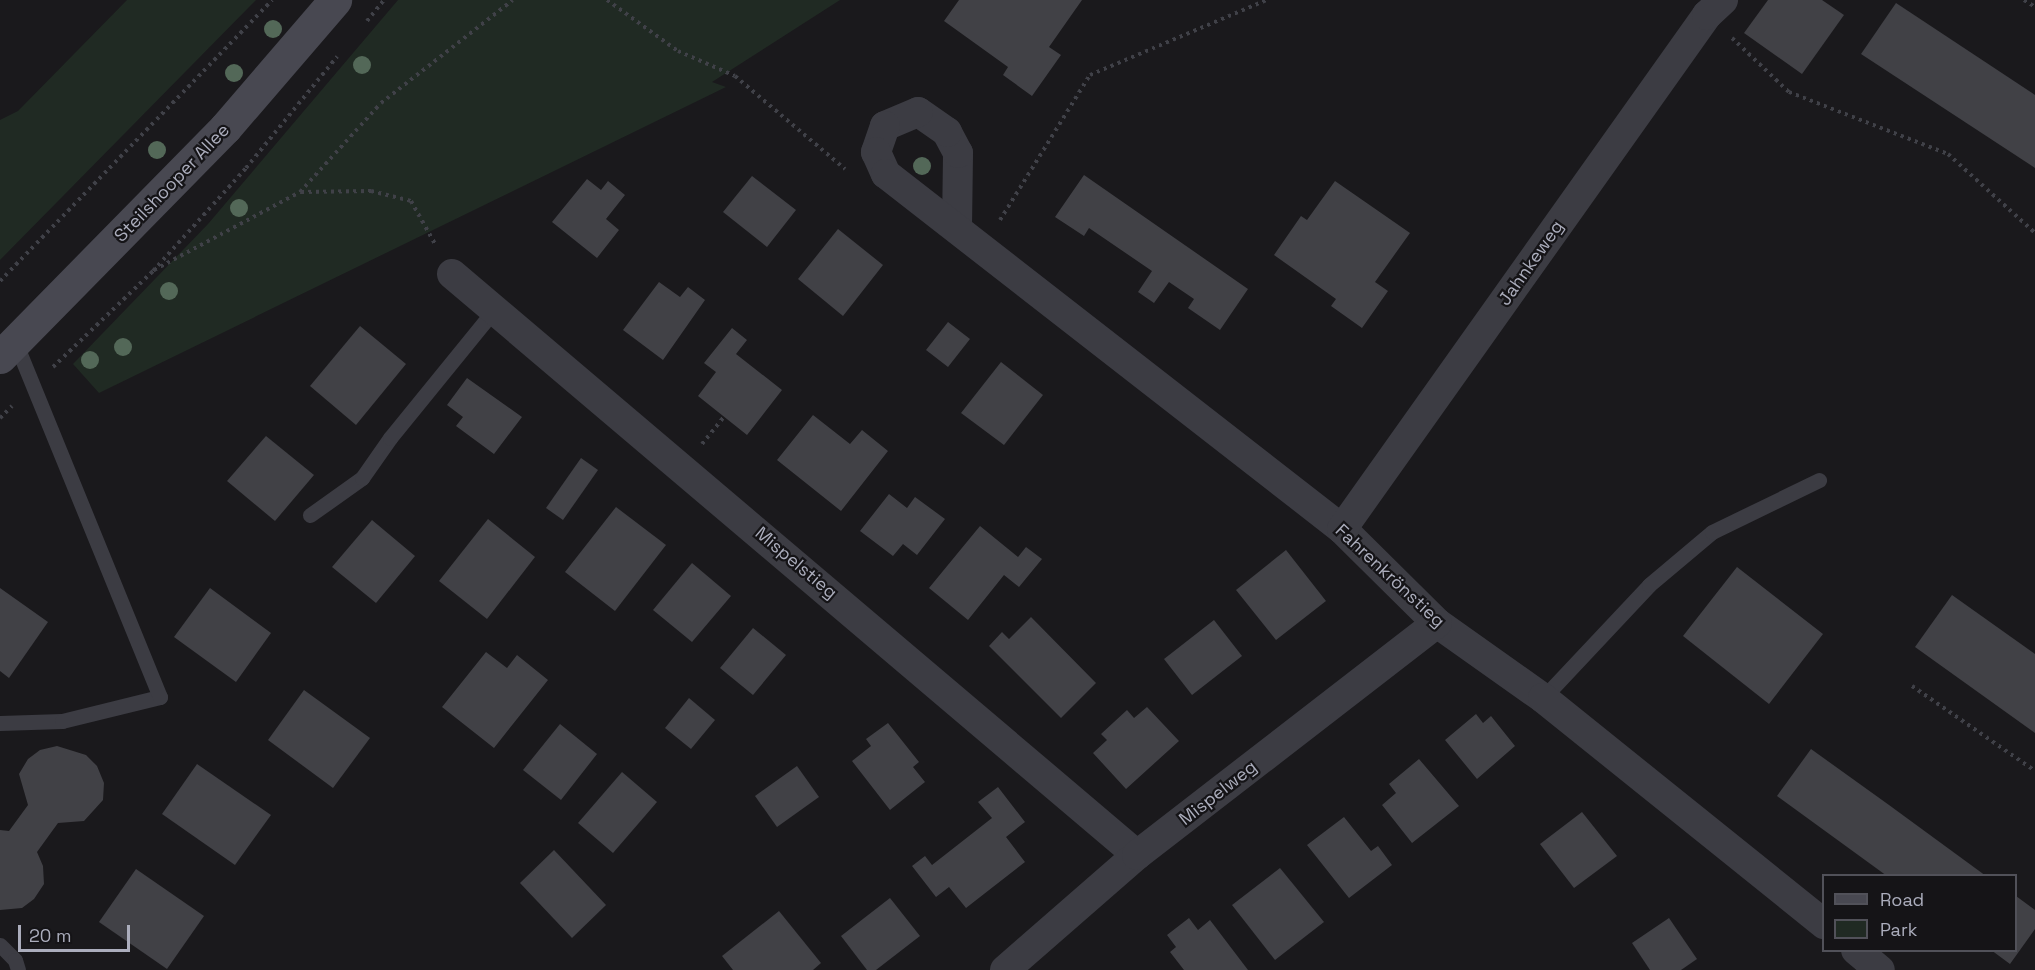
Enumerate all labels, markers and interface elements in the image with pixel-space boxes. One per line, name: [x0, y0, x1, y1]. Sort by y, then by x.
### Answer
street label: Steilshooper Allee: [110, 119, 234, 247]
street label: Jahnkeweg: [1494, 216, 1568, 310]
street label: Fahrenkrönstieg: [1331, 520, 1449, 632]
street label: Mispelstieg: [751, 522, 841, 604]
street label: Mispelweg: [1175, 756, 1261, 830]
legend: [1822, 874, 2017, 952]
text: Road: [1880, 888, 1924, 911]
scale bar: [21, 913, 134, 951]
text: Park: [1880, 918, 1917, 941]
text: 20 m: [29, 924, 72, 947]

